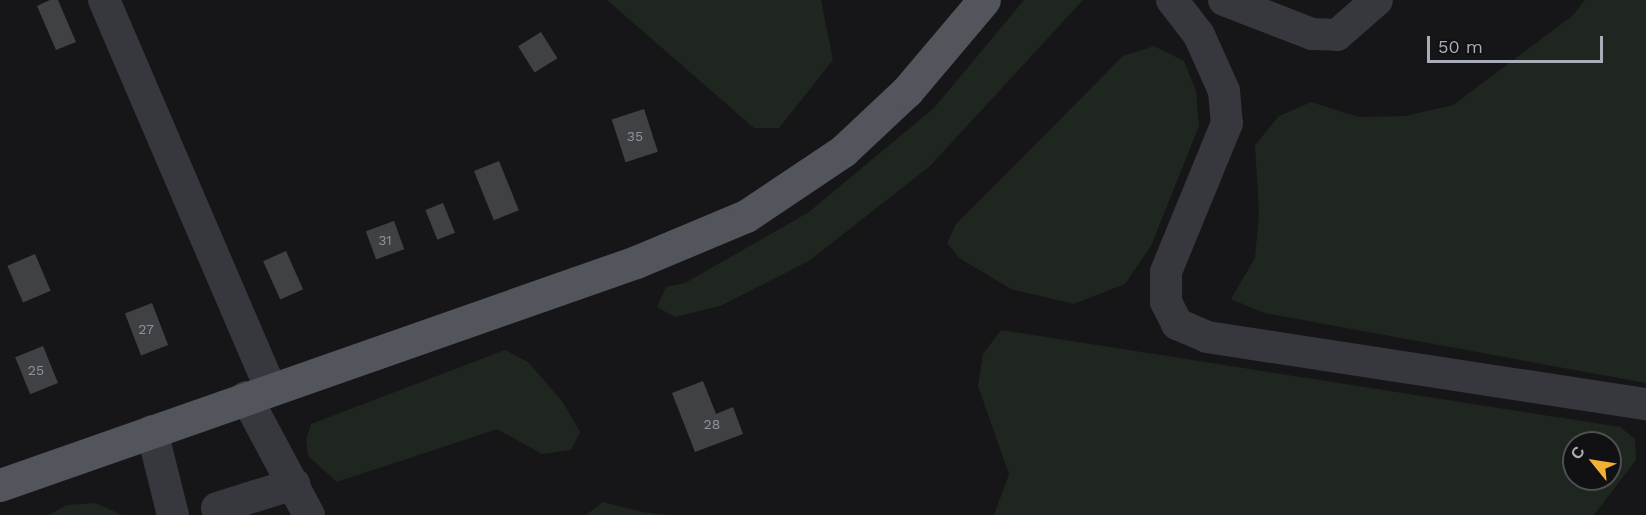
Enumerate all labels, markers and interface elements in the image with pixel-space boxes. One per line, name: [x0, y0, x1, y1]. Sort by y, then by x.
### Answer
scale bar: [1430, 24, 1606, 62]
text: 50 m: [1438, 36, 1483, 57]
house number: 35: [627, 128, 643, 144]
house number: 31: [378, 232, 392, 248]
house number: 27: [138, 321, 154, 337]
house number: 25: [28, 362, 44, 378]
house number: 28: [704, 416, 720, 432]
north arrow: [1562, 431, 1622, 491]
text: С: [1567, 443, 1589, 463]

